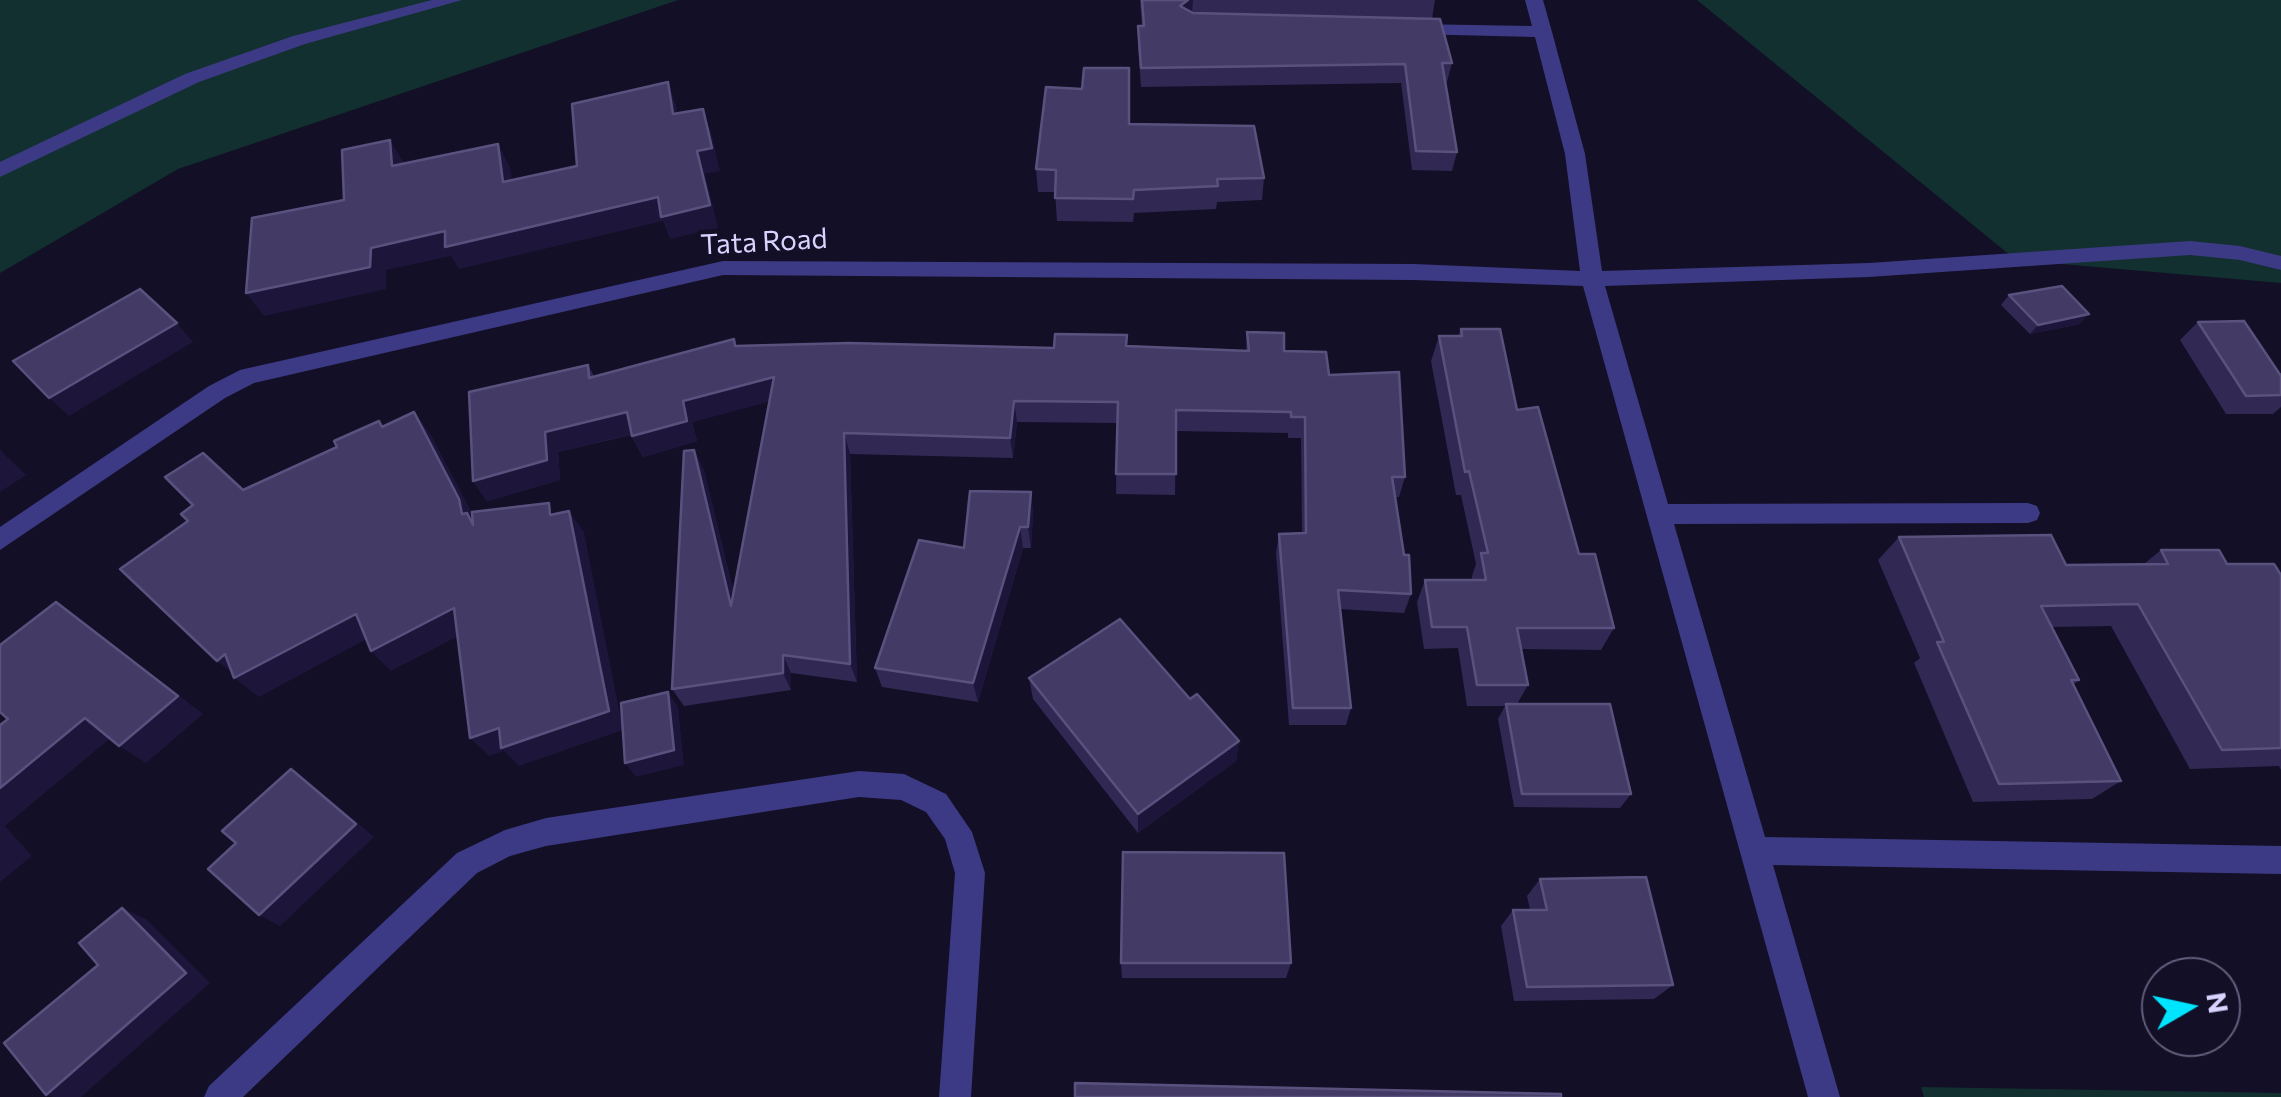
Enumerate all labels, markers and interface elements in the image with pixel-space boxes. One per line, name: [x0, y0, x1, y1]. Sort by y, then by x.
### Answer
street label: Tata Road: [700, 222, 828, 262]
north arrow: [2141, 957, 2241, 1057]
text: N: [2200, 990, 2237, 1016]

